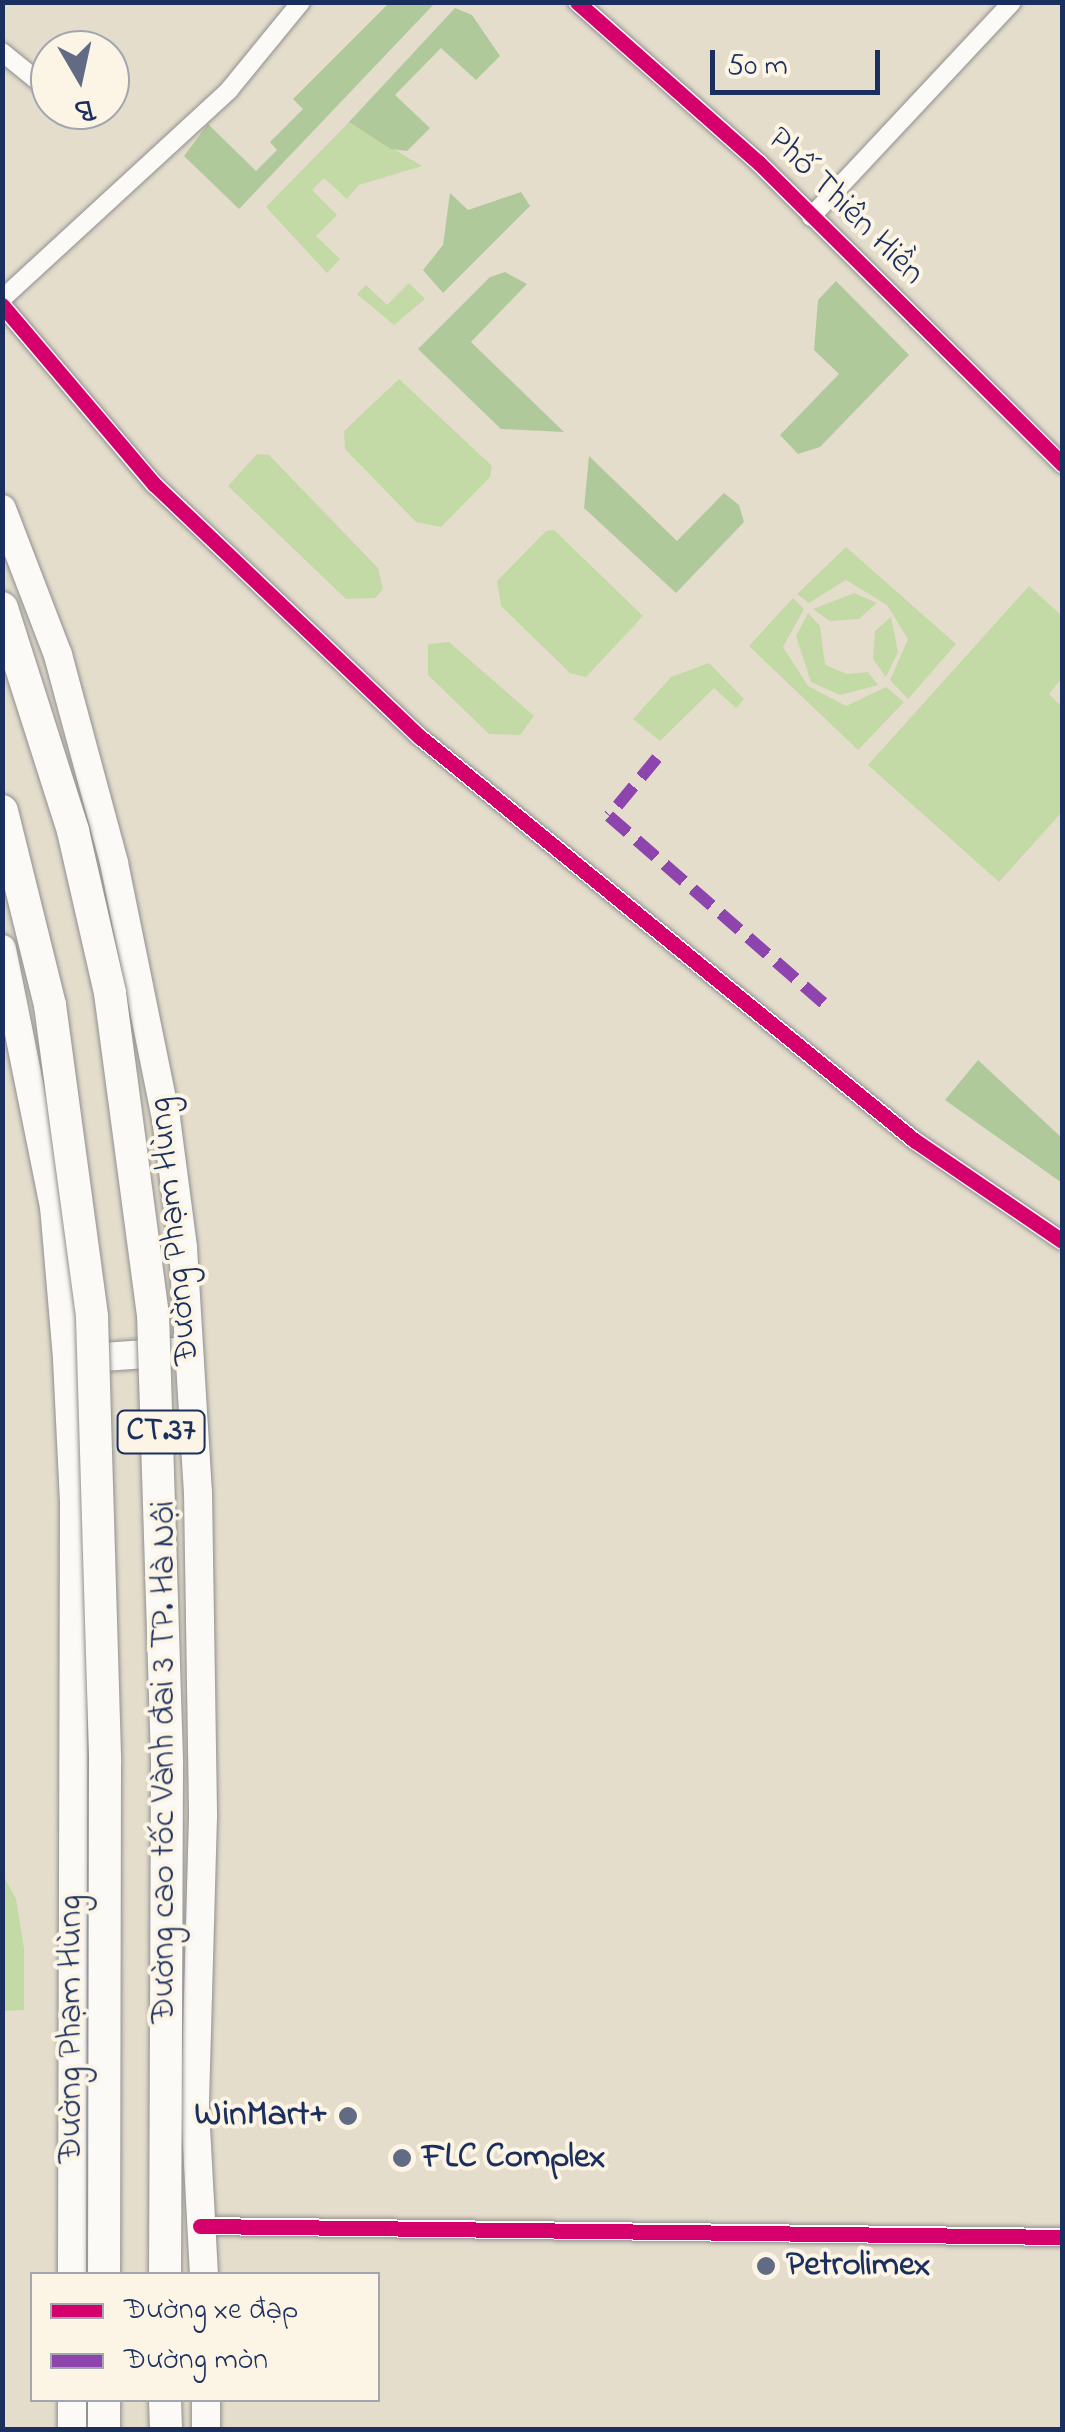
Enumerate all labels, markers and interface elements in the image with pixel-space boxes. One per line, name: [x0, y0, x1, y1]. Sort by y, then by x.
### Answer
north arrow: [30, 30, 130, 130]
scale bar: [715, 30, 885, 92]
text: 50 m: [727, 45, 788, 89]
text: B: [72, 86, 97, 130]
street label: Phố Thiên Hiền: [757, 119, 933, 295]
street label: Đường Phạm Hùng: [140, 1095, 210, 1367]
road number: CT.37: [116, 1405, 206, 1459]
street label: Đường cao tốc Vành đai 3 TP. Hà Nội: [144, 1501, 186, 2023]
street label: Đường Phạm Hùng: [51, 1895, 93, 2163]
place label: WinMart+: [194, 2095, 328, 2137]
marker: WinMart+: [337, 2105, 359, 2127]
place label: FLC Complex: [422, 2137, 605, 2179]
marker: FLC Complex: [391, 2147, 413, 2169]
place label: Petrolimex: [786, 2245, 930, 2287]
marker: Petrolimex: [755, 2255, 777, 2277]
legend: [30, 2272, 380, 2402]
text: Đường xe đạp: [124, 2289, 298, 2333]
text: Đường mòn: [124, 2339, 268, 2383]

